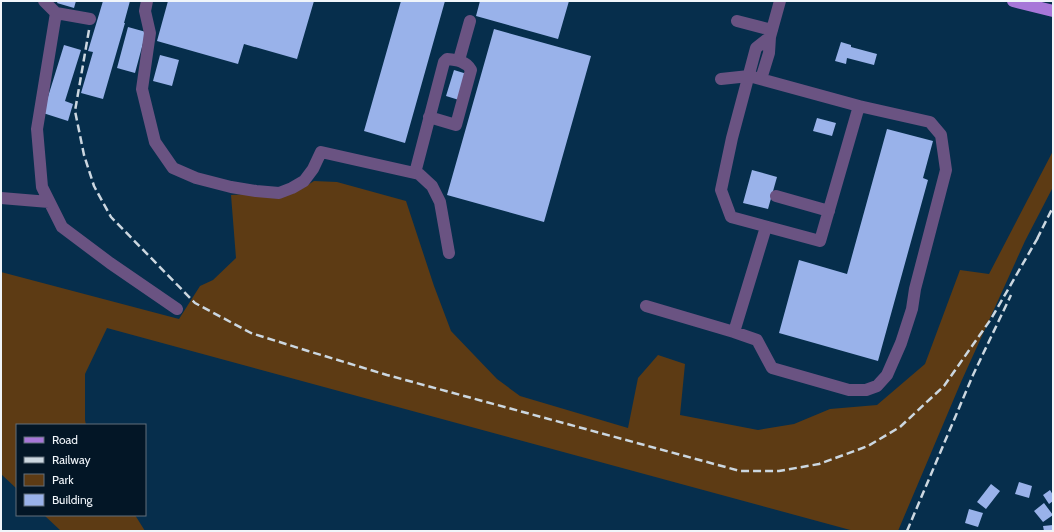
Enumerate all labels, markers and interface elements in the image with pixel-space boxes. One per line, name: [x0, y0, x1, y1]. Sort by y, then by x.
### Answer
legend: [16, 424, 146, 516]
text: Road: [52, 432, 78, 447]
text: Railway: [52, 452, 90, 467]
text: Park: [52, 472, 74, 487]
text: Building: [52, 492, 94, 507]

